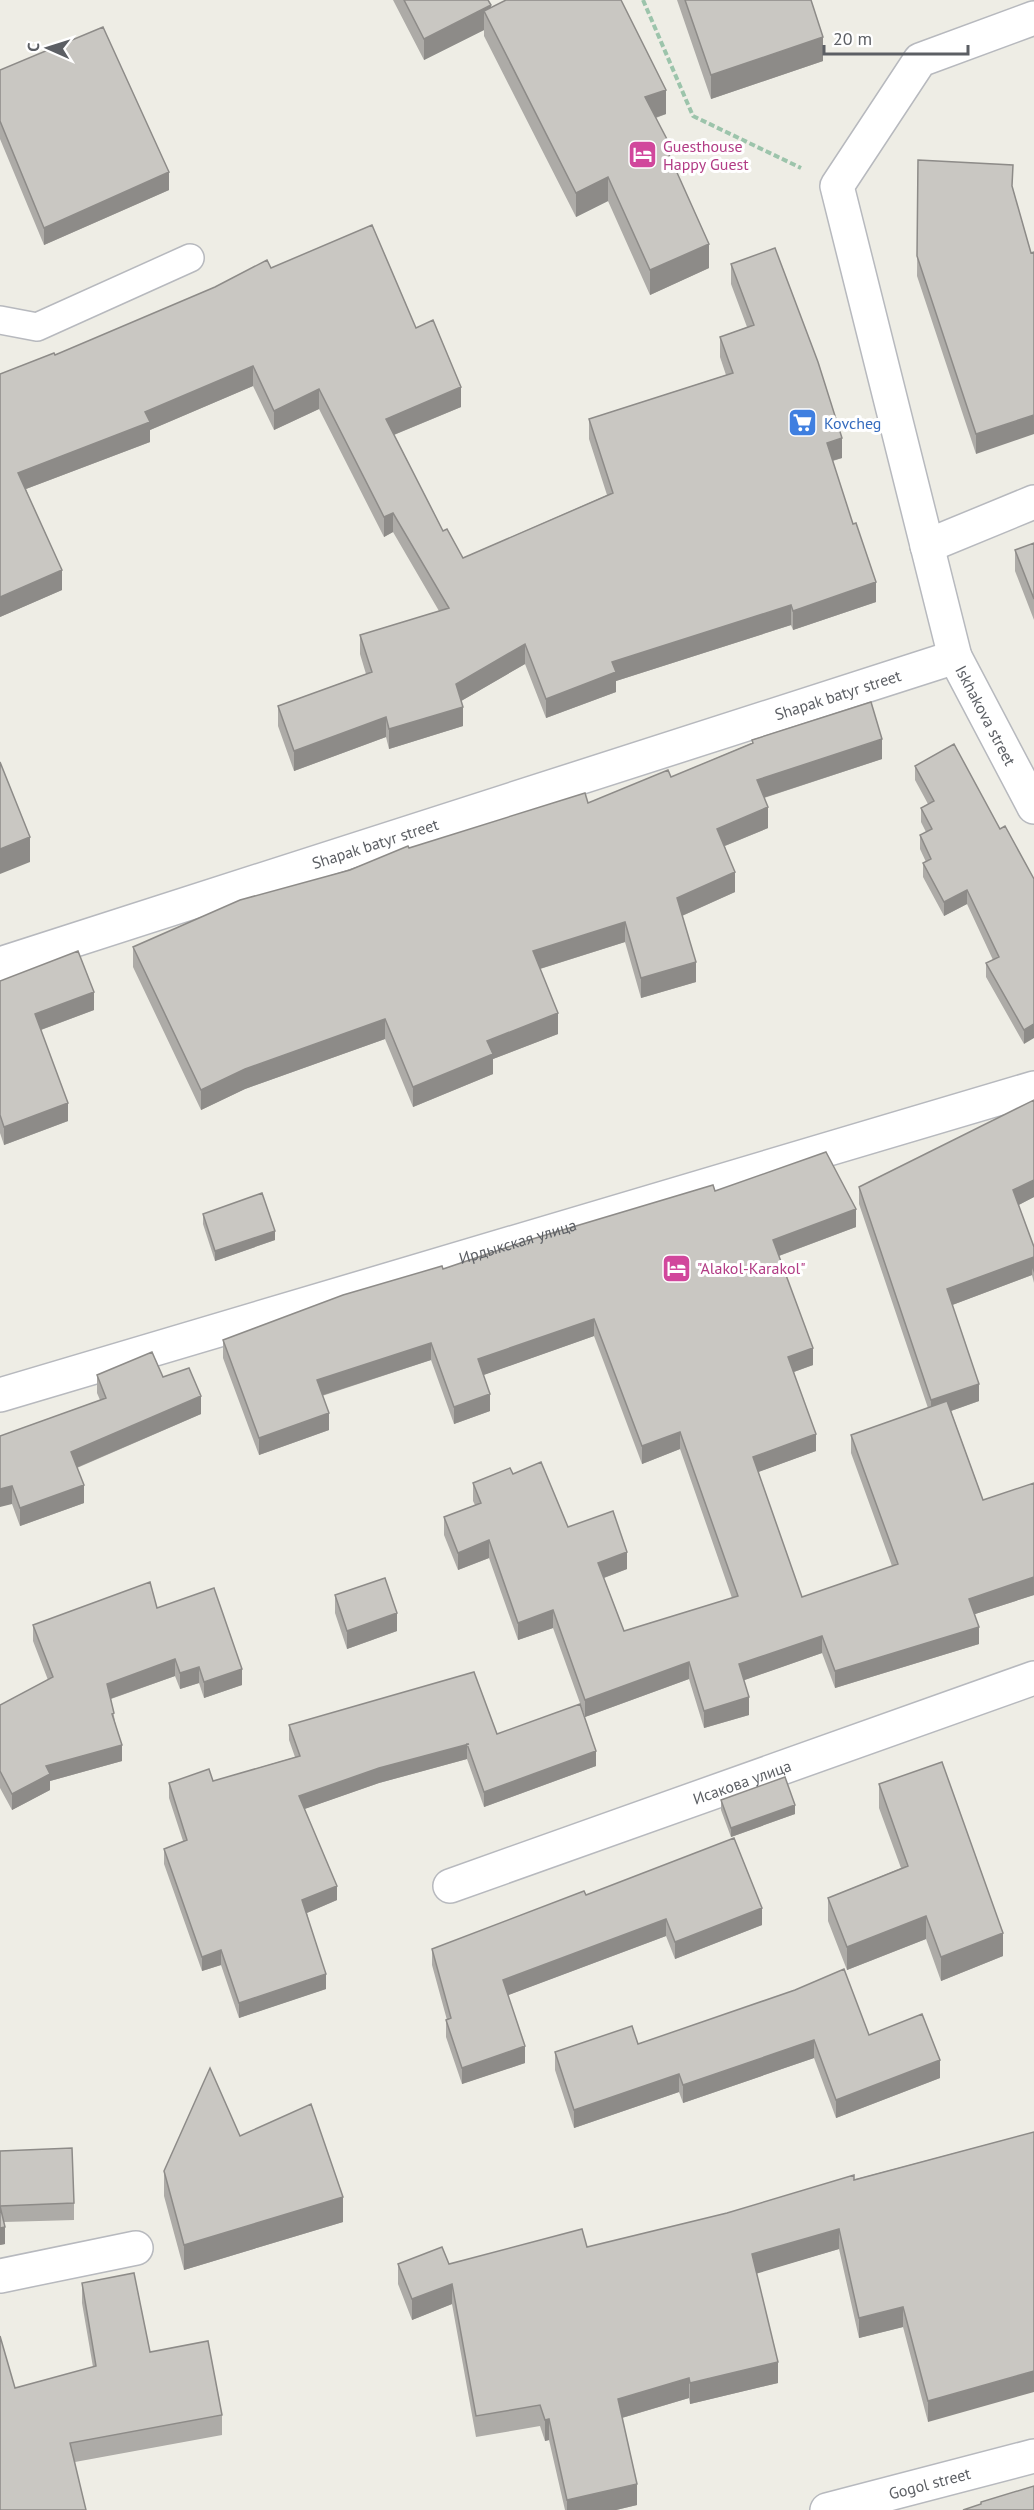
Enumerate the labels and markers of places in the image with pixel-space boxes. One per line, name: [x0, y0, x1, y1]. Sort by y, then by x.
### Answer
place label: Guesthouse Happy Guest: [663, 136, 749, 174]
hotel icon: Guesthouse Happy Guest: [626, 139, 658, 171]
supermarket icon: Kovcheg: [787, 407, 819, 439]
place label: Kovcheg: [824, 413, 881, 433]
hotel icon: "Alakol-Karakol": [660, 1252, 692, 1284]
place label: "Alakol-Karakol": [697, 1258, 806, 1278]

